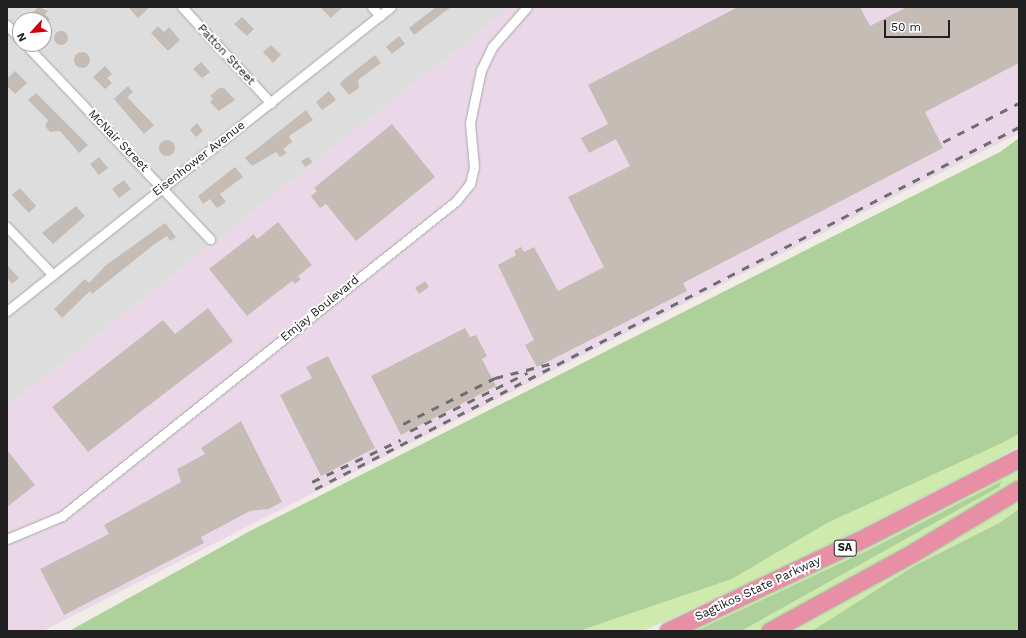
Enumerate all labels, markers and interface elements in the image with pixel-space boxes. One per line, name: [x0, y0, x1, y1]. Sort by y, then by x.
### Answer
north arrow: [12, 12, 52, 52]
scale bar: [886, 12, 952, 38]
text: 50 m: [891, 20, 921, 34]
street label: Patton Street: [194, 22, 258, 88]
text: N: [14, 31, 29, 44]
street label: McNair Street: [85, 107, 151, 175]
street label: Eisenhower Avenue: [150, 118, 248, 200]
street label: Emjay Boulevard: [278, 273, 362, 345]
road number: SA: [833, 539, 857, 557]
street label: Sagtikos State Parkway: [693, 554, 823, 624]

